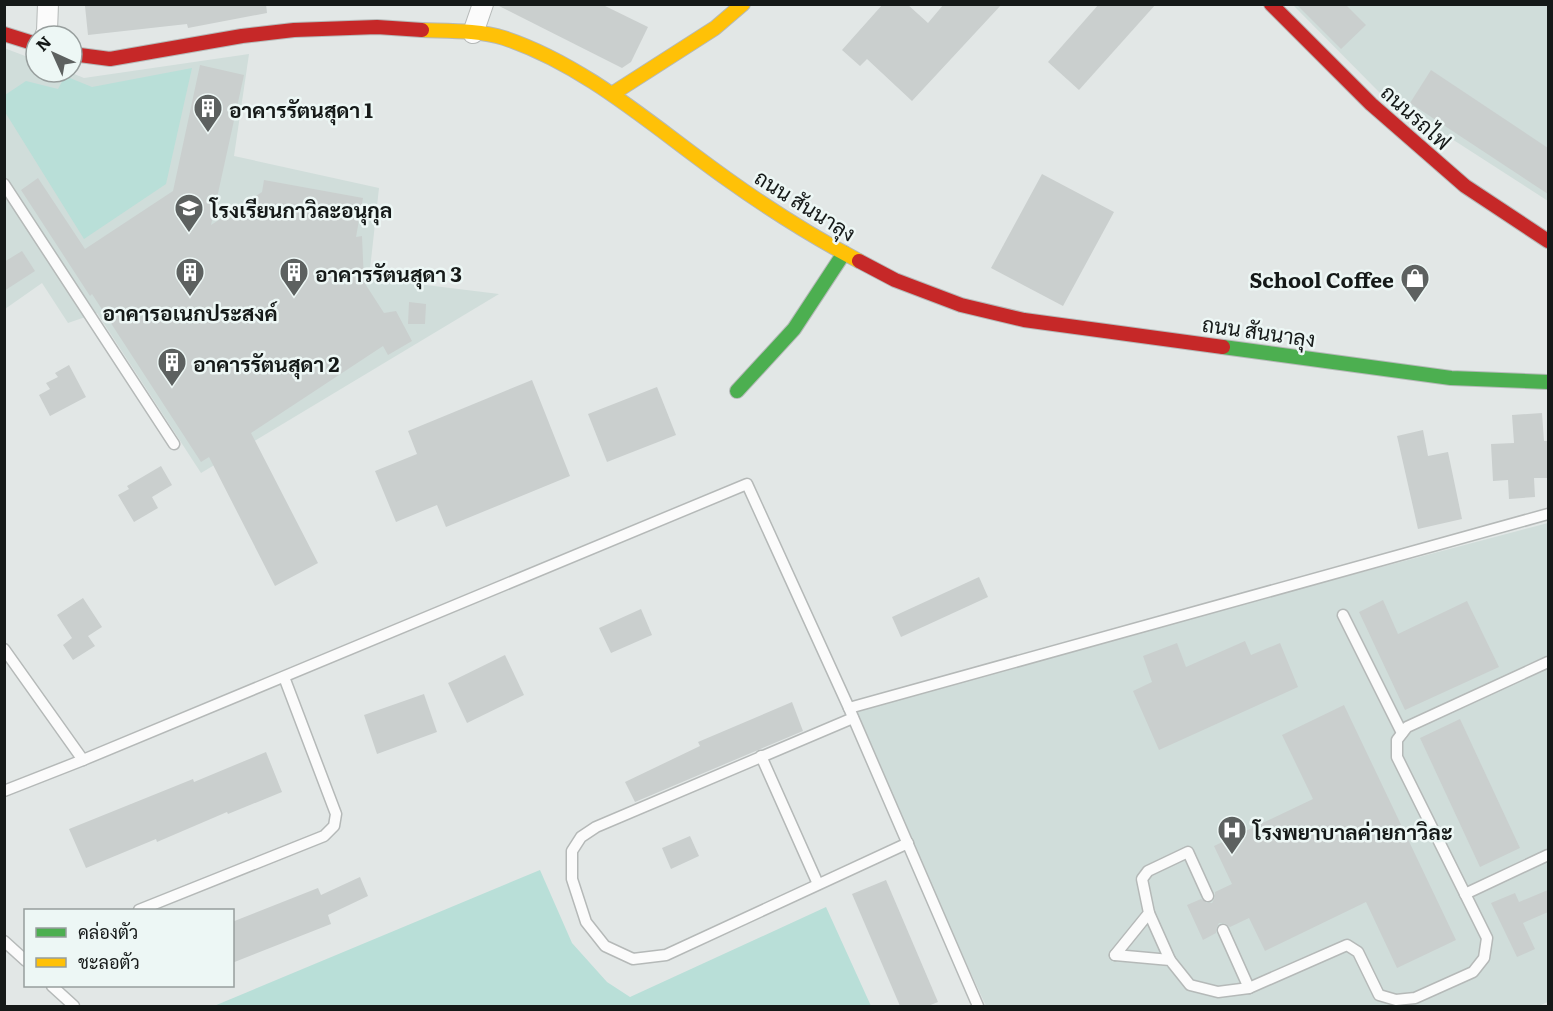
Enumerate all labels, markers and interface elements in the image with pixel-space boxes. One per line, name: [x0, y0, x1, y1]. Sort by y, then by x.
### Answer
north arrow: [24, 24, 84, 84]
text: N: [29, 29, 56, 56]
street label: ถนนรถไฟ: [1375, 76, 1459, 156]
building icon: อาคารรัตนสุดา 1: [192, 92, 224, 134]
place label: อาคารรัตนสุดา 1: [229, 93, 373, 126]
street label: ถนน สันนาลุง: [749, 161, 863, 248]
school or university icon: โรงเรียนกาวิละอนุกุล: [173, 192, 205, 234]
place label: โรงเรียนกาวิละอนุกุล: [208, 193, 392, 226]
building icon: อาคารอเนกประสงค์: [174, 256, 206, 298]
building icon: อาคารรัตนสุดา 3: [278, 256, 310, 298]
place label: อาคารรัตนสุดา 3: [315, 257, 462, 290]
shop icon: School Coffee: [1399, 262, 1431, 304]
place label: School Coffee: [1249, 263, 1394, 294]
place label: อาคารอเนกประสงค์: [102, 296, 278, 327]
street label: ถนน สันนาลุง: [1200, 307, 1318, 354]
building icon: อาคารรัตนสุดา 2: [156, 346, 188, 388]
place label: อาคารรัตนสุดา 2: [193, 347, 340, 380]
hospital icon: โรงพยาบาลค่ายกาวิละ: [1216, 814, 1248, 856]
place label: โรงพยาบาลค่ายกาวิละ: [1251, 815, 1452, 846]
legend: [24, 909, 234, 987]
text: คล่องตัว: [78, 918, 138, 945]
text: ชะลอตัว: [78, 948, 140, 975]

